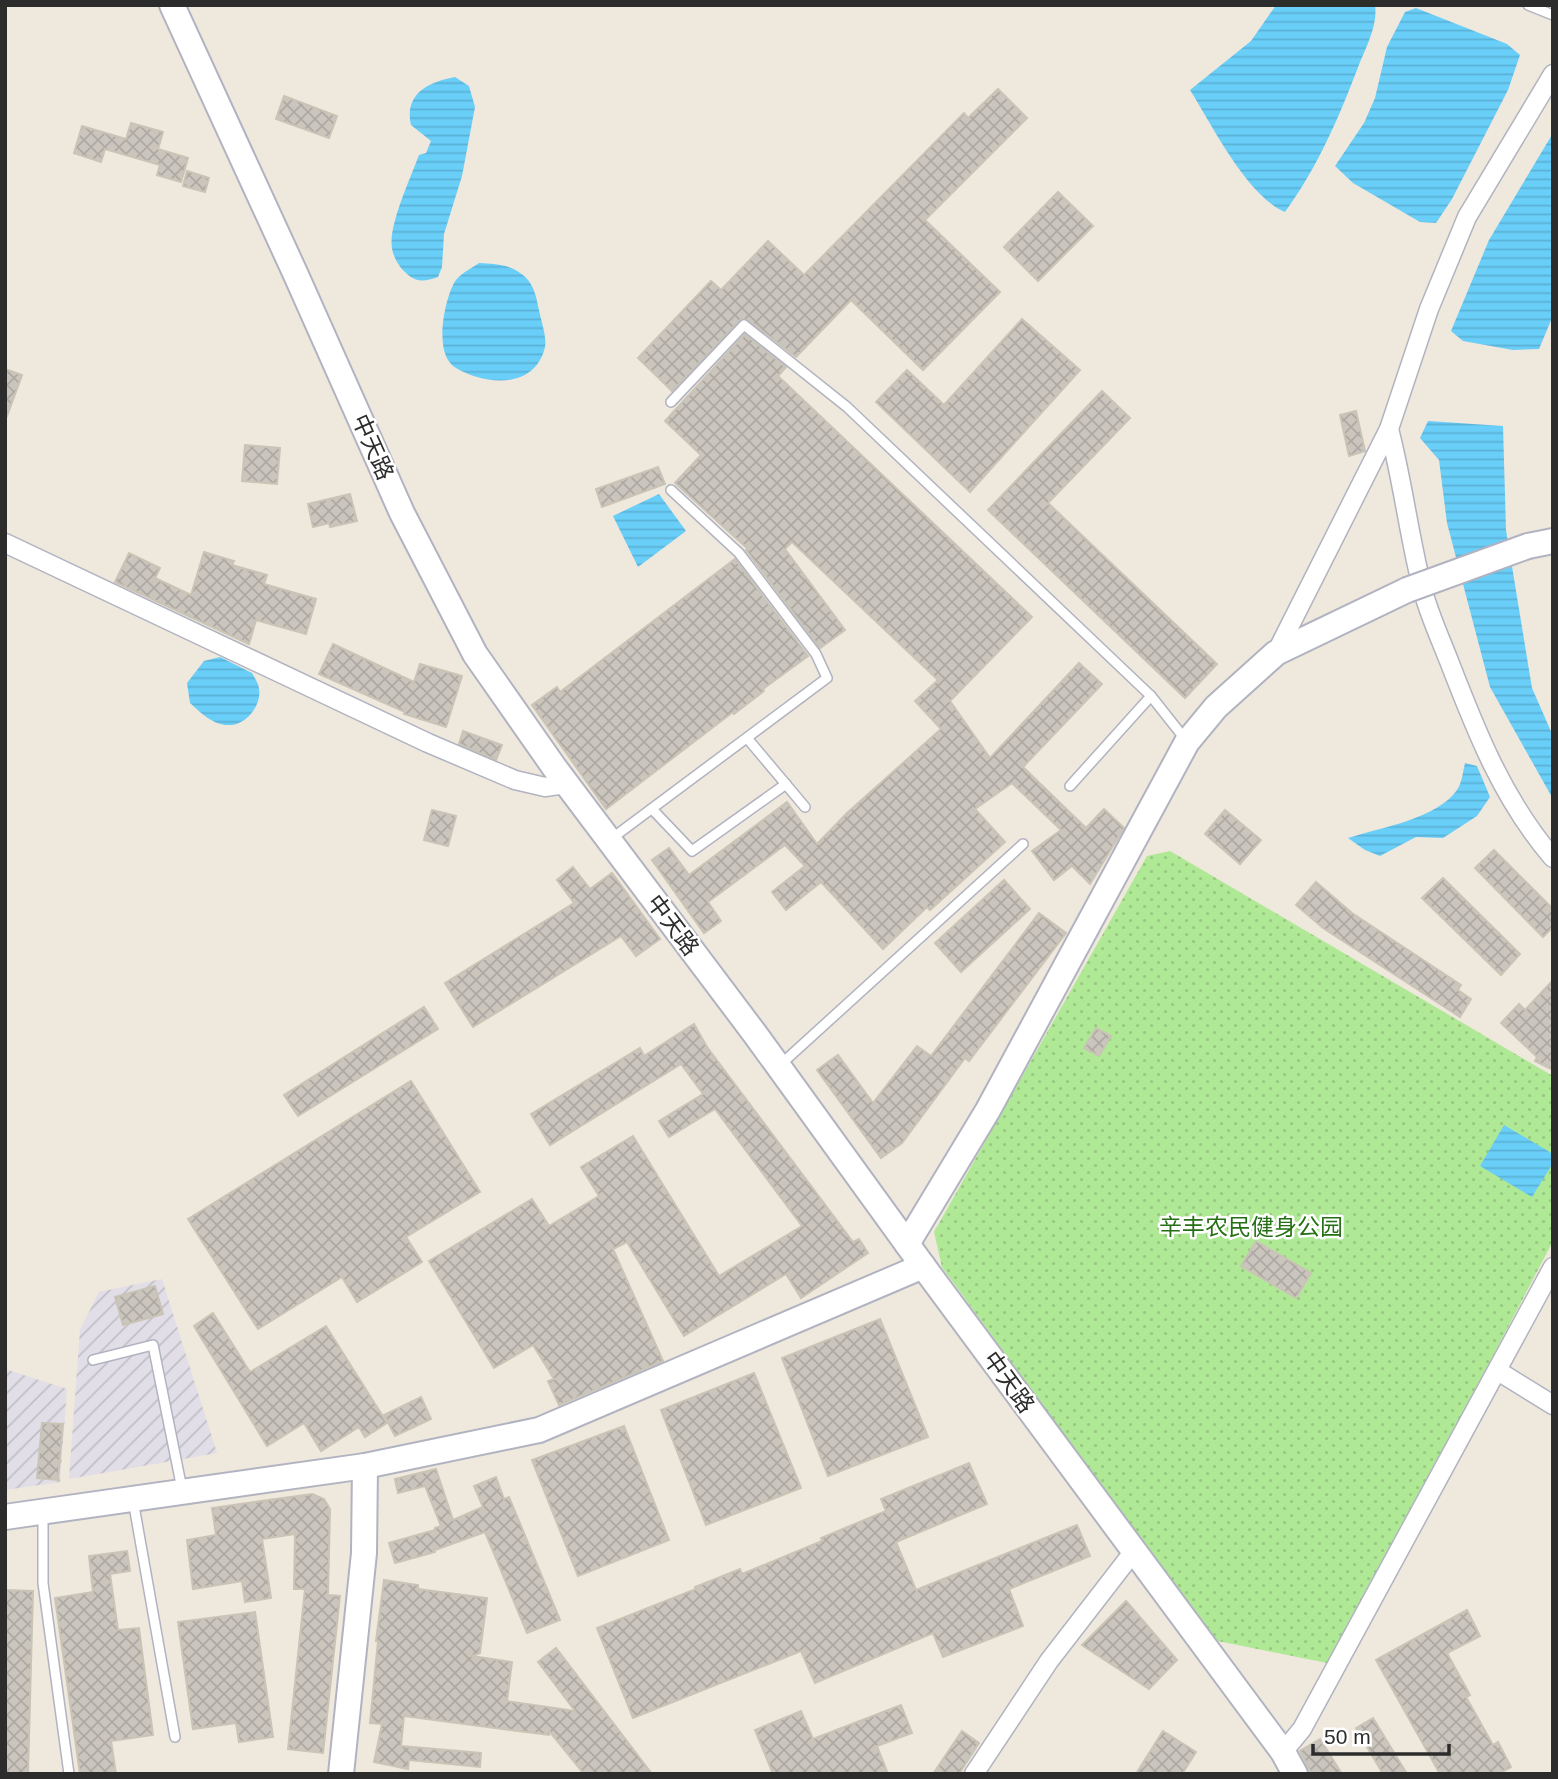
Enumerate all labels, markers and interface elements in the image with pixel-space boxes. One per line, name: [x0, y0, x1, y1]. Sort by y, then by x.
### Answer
street label: 中天路: [347, 410, 399, 484]
street label: 中天路: [642, 890, 704, 960]
park label: 辛丰农民健身公园: [1159, 1214, 1343, 1240]
street label: 中天路: [978, 1346, 1040, 1418]
scale bar: [1313, 1712, 1450, 1756]
text: 50 m: [1324, 1725, 1371, 1748]

